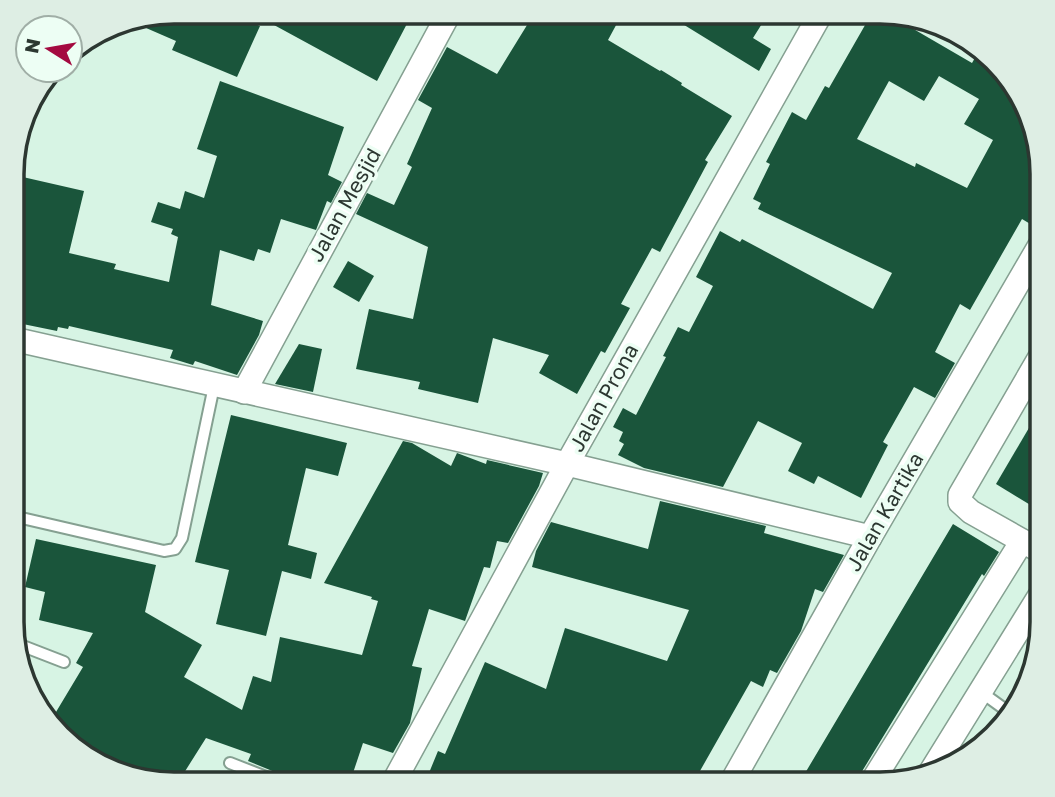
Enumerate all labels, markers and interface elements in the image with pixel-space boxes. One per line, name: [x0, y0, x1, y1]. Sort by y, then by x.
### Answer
north arrow: [14, 14, 84, 84]
text: N: [19, 36, 44, 55]
street label: Jalan Mesjid: [302, 143, 386, 266]
street label: Jalan Prona: [563, 339, 643, 456]
street label: Jalan Kartika: [840, 448, 929, 575]

